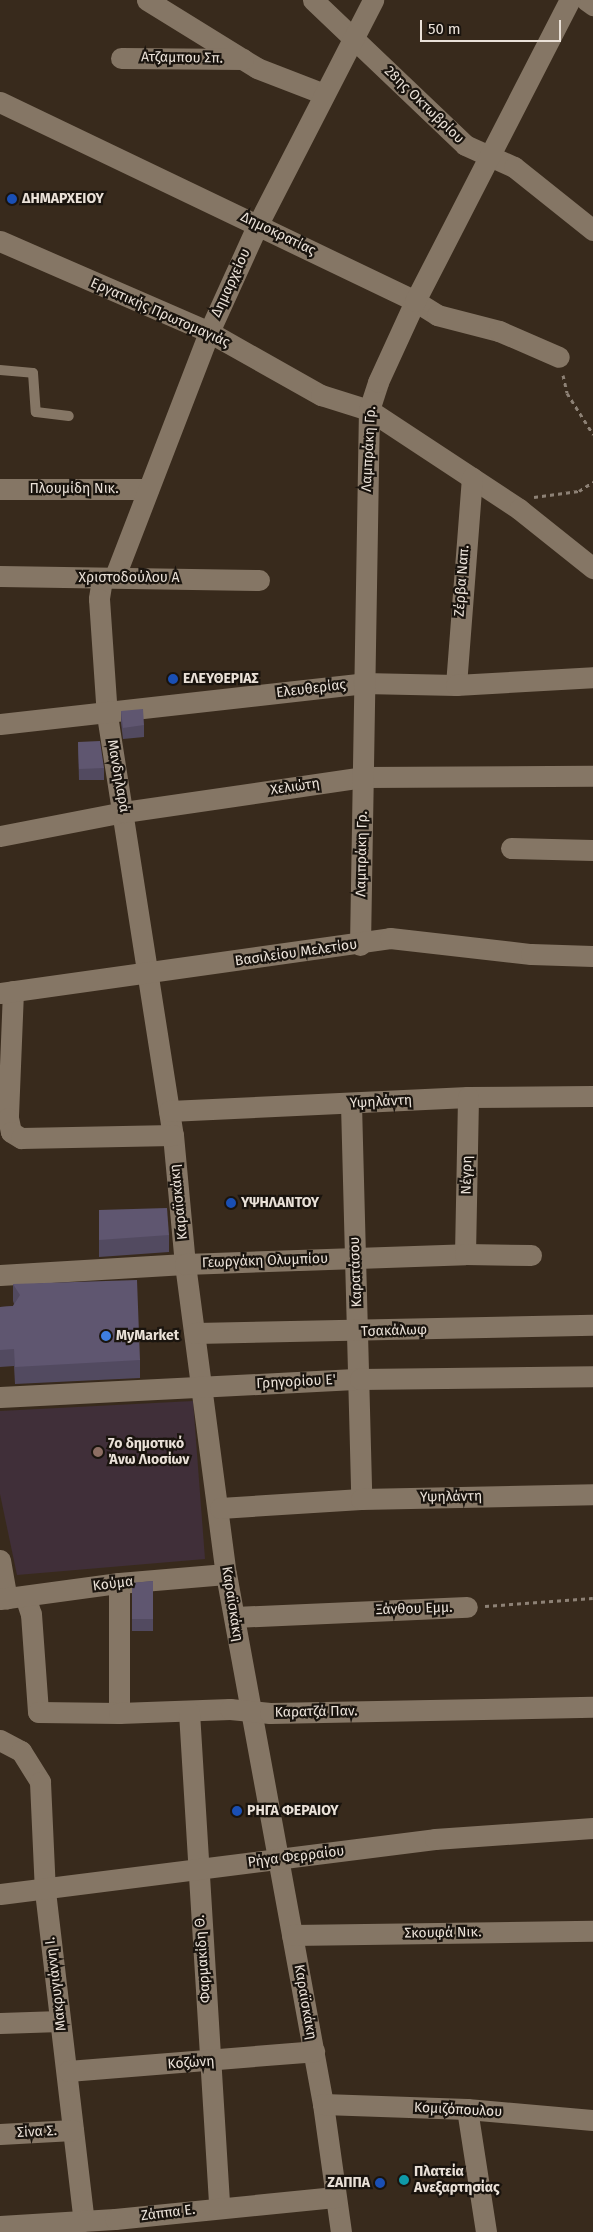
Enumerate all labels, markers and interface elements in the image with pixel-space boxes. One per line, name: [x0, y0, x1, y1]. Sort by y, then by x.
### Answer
scale bar: [423, 10, 564, 42]
text: 50 m: [428, 20, 461, 38]
street label: Ατζαμπου Σπ.: [141, 49, 223, 67]
street label: 28ης Οκτωβρίου: [381, 63, 467, 147]
place label: ΔΗΜΑΡΧΕΙΟΥ: [22, 191, 104, 207]
marker: ΔΗΜΑΡΧΕΙΟΥ: [6, 193, 18, 205]
street label: Δημοκρατίας: [238, 209, 318, 259]
street label: Δημαρχείου: [208, 246, 254, 320]
street label: Εργατικής Πρωτομαγιάς: [88, 275, 232, 351]
street label: Λαμπράκη Γρ.: [358, 406, 380, 492]
street label: Πλουμίδη Νικ.: [29, 481, 119, 497]
street label: Ζέρβα Ναπ.: [451, 545, 473, 617]
street label: Χριστοδούλου Α: [78, 570, 180, 586]
place label: ΕΛΕΥΘΕΡΙΑΣ: [183, 671, 259, 687]
marker: ΕΛΕΥΘΕΡΙΑΣ: [167, 673, 179, 685]
street label: Ελευθερίας: [275, 676, 347, 702]
street label: Μανδηλαρά: [103, 738, 133, 814]
street label: Χελιώτη: [269, 775, 321, 799]
street label: Λαμπράκη Γρ.: [353, 811, 371, 897]
street label: Βασιλείου Μελετίου: [234, 936, 358, 970]
street label: Υψηλάντη: [349, 1092, 413, 1112]
street label: Νέγρη: [458, 1155, 476, 1195]
street label: Καραϊσκάκη: [167, 1163, 191, 1241]
place label: ΥΨΗΛΑΝΤΟΥ: [241, 1195, 319, 1211]
marker: ΥΨΗΛΑΝΤΟΥ: [225, 1197, 237, 1209]
street label: Καρατάσου: [346, 1236, 366, 1308]
street label: Γεωργάκη Ολυμπίου: [202, 1250, 328, 1272]
street label: Τσακάλωφ: [361, 1321, 427, 1341]
place label: MyMarket: [116, 1328, 179, 1344]
marker: MyMarket: [100, 1330, 112, 1342]
street label: Γρηγορίου Ε': [256, 1372, 336, 1392]
place label: 7ο δημοτικό Άνω Λιοσίων: [108, 1436, 189, 1468]
marker: 7ο δημοτικό Άνω Λιοσίων: [92, 1446, 104, 1458]
street label: Υψηλάντη: [420, 1488, 482, 1506]
street label: Καραϊσκάκη: [218, 1565, 246, 1643]
street label: Κούμα: [92, 1573, 134, 1595]
street label: Ξάνθου Εμμ.: [375, 1599, 453, 1619]
street label: Καρατζά Παν.: [274, 1703, 358, 1721]
place label: ΡΗΓΑ ΦΕΡΑΙΟΥ: [247, 1803, 339, 1819]
marker: ΡΗΓΑ ΦΕΡΑΙΟΥ: [231, 1805, 243, 1817]
street label: Ρήγα Φερραίου: [247, 1843, 345, 1871]
street label: Φαρμακίδη Θ.: [192, 1914, 214, 2004]
street label: Σκουφά Νικ.: [404, 1924, 482, 1942]
street label: Μακρυγιάννη Ι.: [42, 1936, 70, 2032]
street label: Καραϊσκάκη: [290, 1963, 320, 2041]
street label: Κοζώνη: [167, 2053, 215, 2073]
street label: Κομιζόπουλου: [413, 2099, 503, 2121]
street label: Σίνα Σ.: [17, 2123, 57, 2141]
place label: Πλατεία Ανεξαρτησίας: [414, 2164, 500, 2196]
marker: Πλατεία Ανεξαρτησίας: [398, 2174, 410, 2186]
place label: ΖΑΠΠΑ: [327, 2175, 370, 2191]
marker: ΖΑΠΠΑ: [374, 2177, 386, 2189]
street label: Ζάππα Ε.: [140, 2201, 196, 2225]

